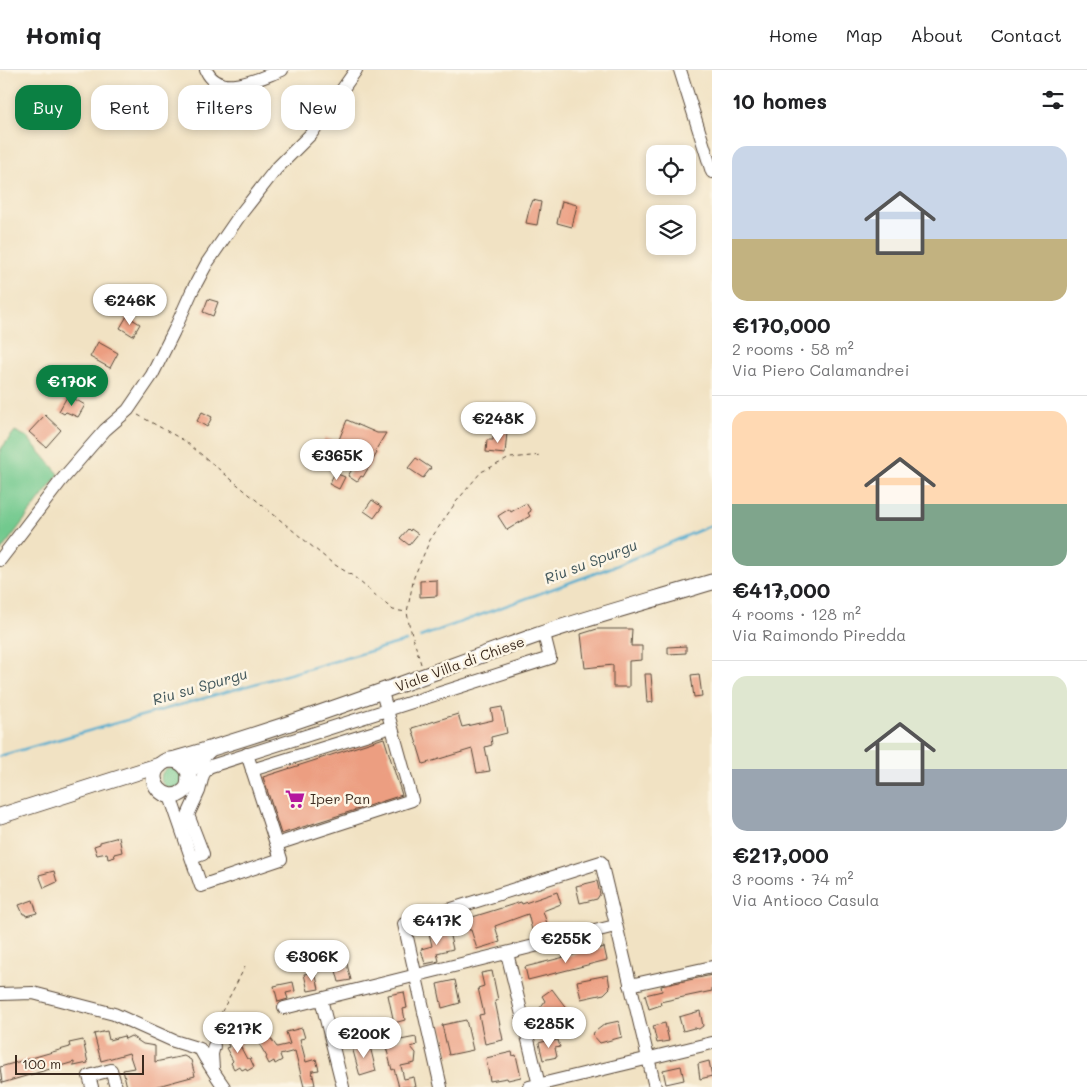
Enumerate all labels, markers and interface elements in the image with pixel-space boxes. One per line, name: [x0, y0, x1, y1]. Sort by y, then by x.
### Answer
text: Homiq: [25, 19, 102, 50]
text: Home: [769, 23, 818, 47]
text: Map: [846, 23, 882, 47]
text: About: [910, 23, 963, 47]
text: Contact: [991, 23, 1062, 47]
chip: Buy: [15, 85, 81, 130]
chip: Rent: [91, 85, 168, 130]
chip: Filters: [178, 85, 271, 130]
chip: New: [281, 85, 355, 130]
icon: filters: [1039, 86, 1067, 114]
text: 10 homes: [732, 87, 827, 114]
map controls: [646, 145, 696, 255]
button: locate: [646, 145, 696, 195]
icon: home: [855, 178, 945, 268]
button: layers: [646, 205, 696, 255]
pin: €246K: [95, 284, 165, 326]
text: €246K: [104, 289, 156, 310]
text: €170,000: [732, 311, 831, 338]
text: 2 rooms · 58 m²: [732, 338, 854, 359]
text: Via Piero Calamandrei: [732, 359, 909, 380]
pin: €170K: [37, 364, 107, 407]
text: €170K: [47, 370, 97, 391]
pin: €248K: [463, 402, 533, 444]
text: €248K: [472, 407, 524, 428]
pin: €365K: [302, 438, 372, 481]
text: €365K: [311, 444, 363, 465]
icon: home: [855, 444, 945, 534]
water label: Riu su Spurgu: [541, 534, 640, 588]
text: €417,000: [732, 576, 830, 603]
text: 4 rooms · 128 m²: [732, 603, 861, 624]
text: Via Raimondo Piredda: [732, 624, 906, 645]
street label: Viale Villa di Chiese: [393, 631, 527, 696]
water label: Riu su Spurgu: [150, 663, 250, 709]
icon: home: [855, 709, 945, 799]
supermarket icon: Iper Pan: [284, 788, 306, 810]
place label: Iper Pan: [310, 789, 370, 808]
text: €217,000: [732, 841, 829, 868]
text: 3 rooms · 74 m²: [732, 868, 853, 889]
text: Via Antioco Casula: [732, 889, 880, 910]
pin: €417K: [402, 904, 472, 946]
text: €417K: [412, 909, 462, 930]
pin: €255K: [531, 922, 601, 964]
text: €255K: [540, 927, 592, 948]
pin: €306K: [277, 940, 347, 982]
text: €306K: [285, 945, 339, 966]
pin: €285K: [514, 1006, 584, 1049]
pin: €217K: [203, 1012, 273, 1054]
text: €285K: [523, 1012, 575, 1033]
pin: €200K: [329, 1016, 399, 1059]
text: €217K: [214, 1017, 262, 1038]
text: €200K: [337, 1022, 391, 1043]
scale bar: [15, 1052, 144, 1075]
text: 100 m: [22, 1054, 61, 1073]

